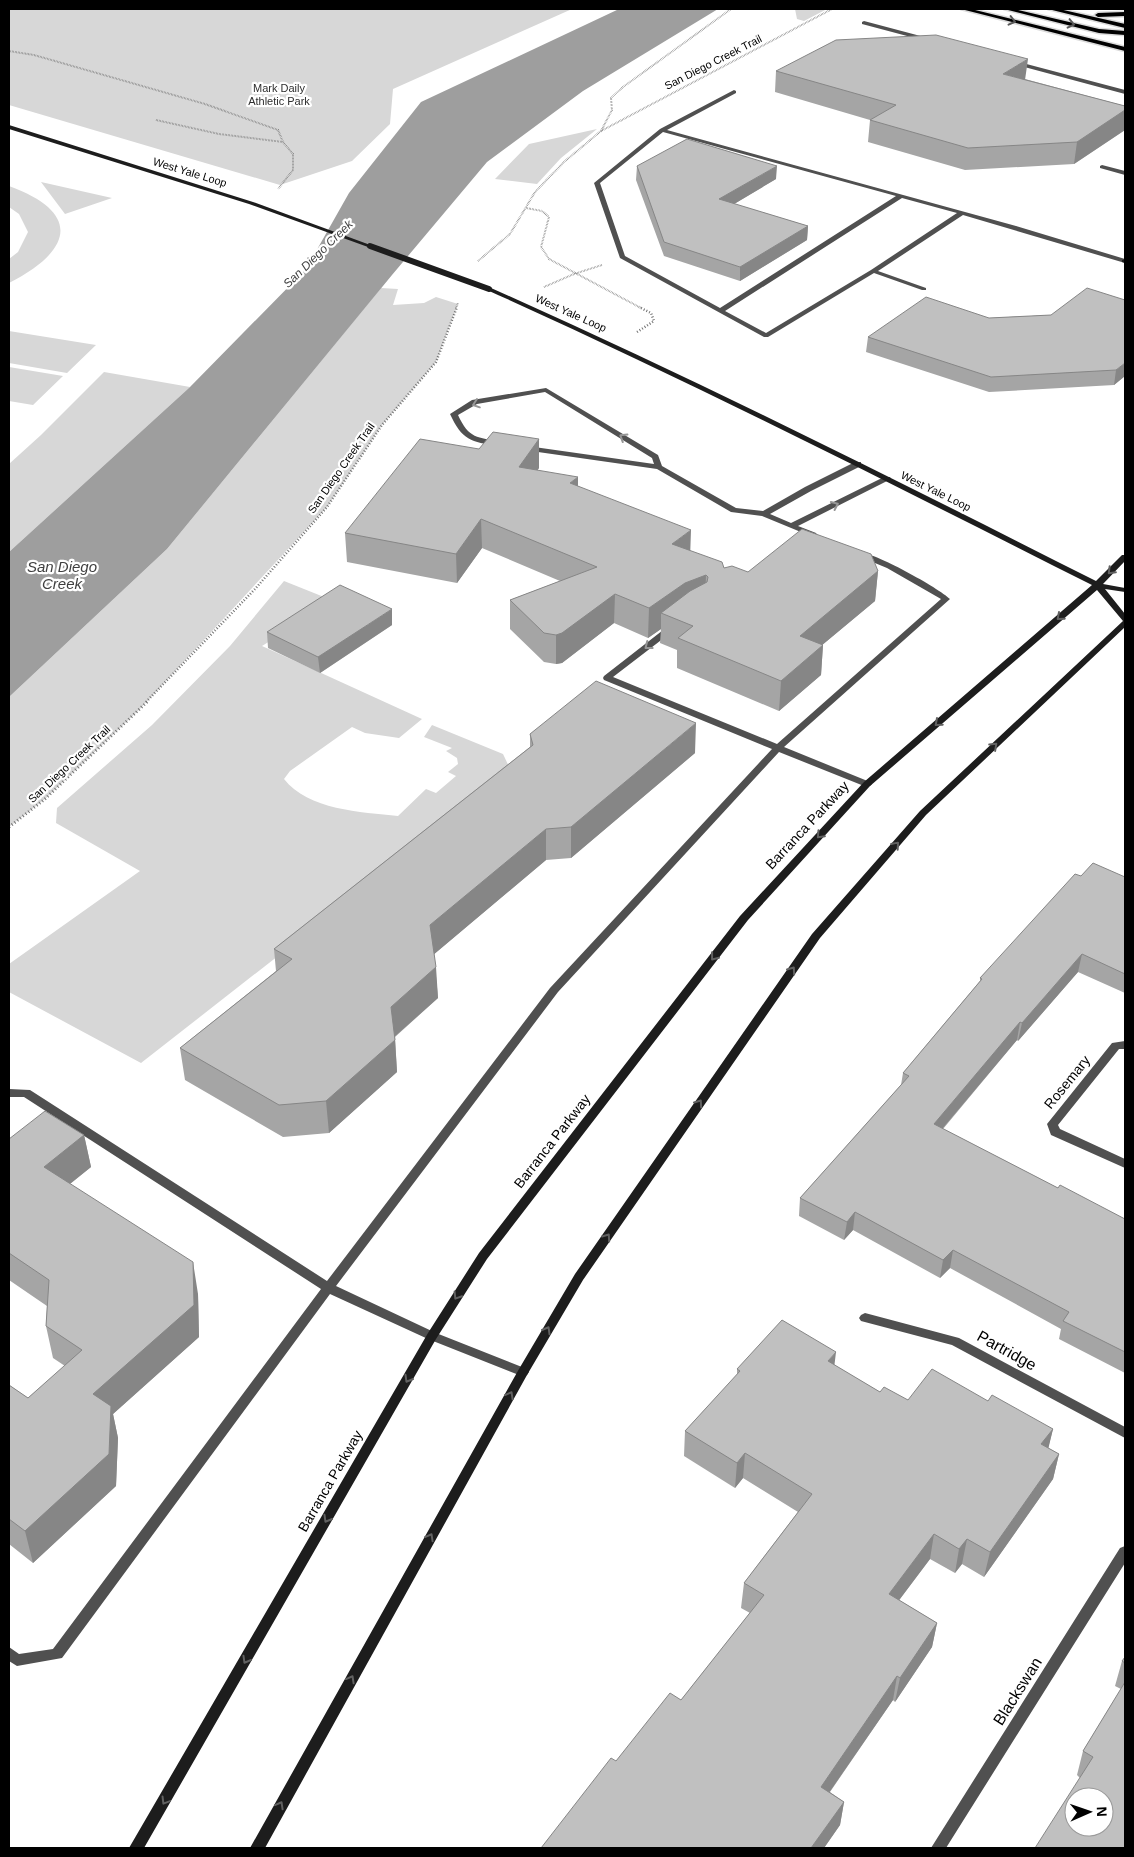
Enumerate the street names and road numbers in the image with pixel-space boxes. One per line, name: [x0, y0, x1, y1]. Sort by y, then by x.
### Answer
street label: San Diego Creek Trail: [662, 32, 764, 92]
street label: West Yale Loop: [152, 155, 228, 189]
street label: West Yale Loop: [534, 292, 608, 334]
street label: San Diego Creek Trail: [305, 420, 377, 516]
street label: West Yale Loop: [899, 469, 973, 513]
street label: San Diego Creek Trail: [26, 723, 112, 805]
street label: Barranca Parkway: [762, 778, 852, 872]
street label: Rosemary: [1041, 1052, 1093, 1112]
street label: Barranca Parkway: [510, 1091, 594, 1191]
street label: Partridge: [974, 1327, 1039, 1374]
street label: Barranca Parkway: [294, 1427, 366, 1535]
street label: Blackswan: [990, 1654, 1045, 1728]

